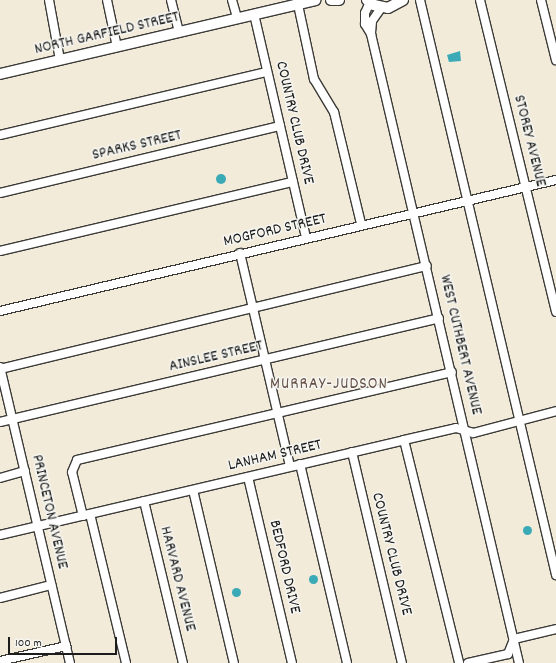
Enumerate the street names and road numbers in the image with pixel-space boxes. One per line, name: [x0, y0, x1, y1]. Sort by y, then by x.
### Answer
street label: NORTH GARFIELD STREET: [33, 8, 181, 60]
street label: COUNTRY CLUB DRIVE: [270, 60, 318, 186]
street label: STOREY AVENUE: [508, 93, 550, 189]
street label: SPARKS STREET: [90, 126, 184, 166]
street label: MOGFORD STREET: [222, 210, 328, 252]
street label: WEST CUTHBERT AVENUE: [435, 273, 485, 417]
street label: AINSLEE STREET: [167, 337, 265, 377]
street label: LANHAM STREET: [226, 436, 324, 476]
street label: PRINCETON AVENUE: [27, 453, 71, 571]
street label: COUNTRY CLUB DRIVE: [366, 491, 416, 617]
street label: BEDFORD DRIVE: [264, 519, 304, 615]
street label: HARVARD AVENUE: [155, 525, 199, 633]

